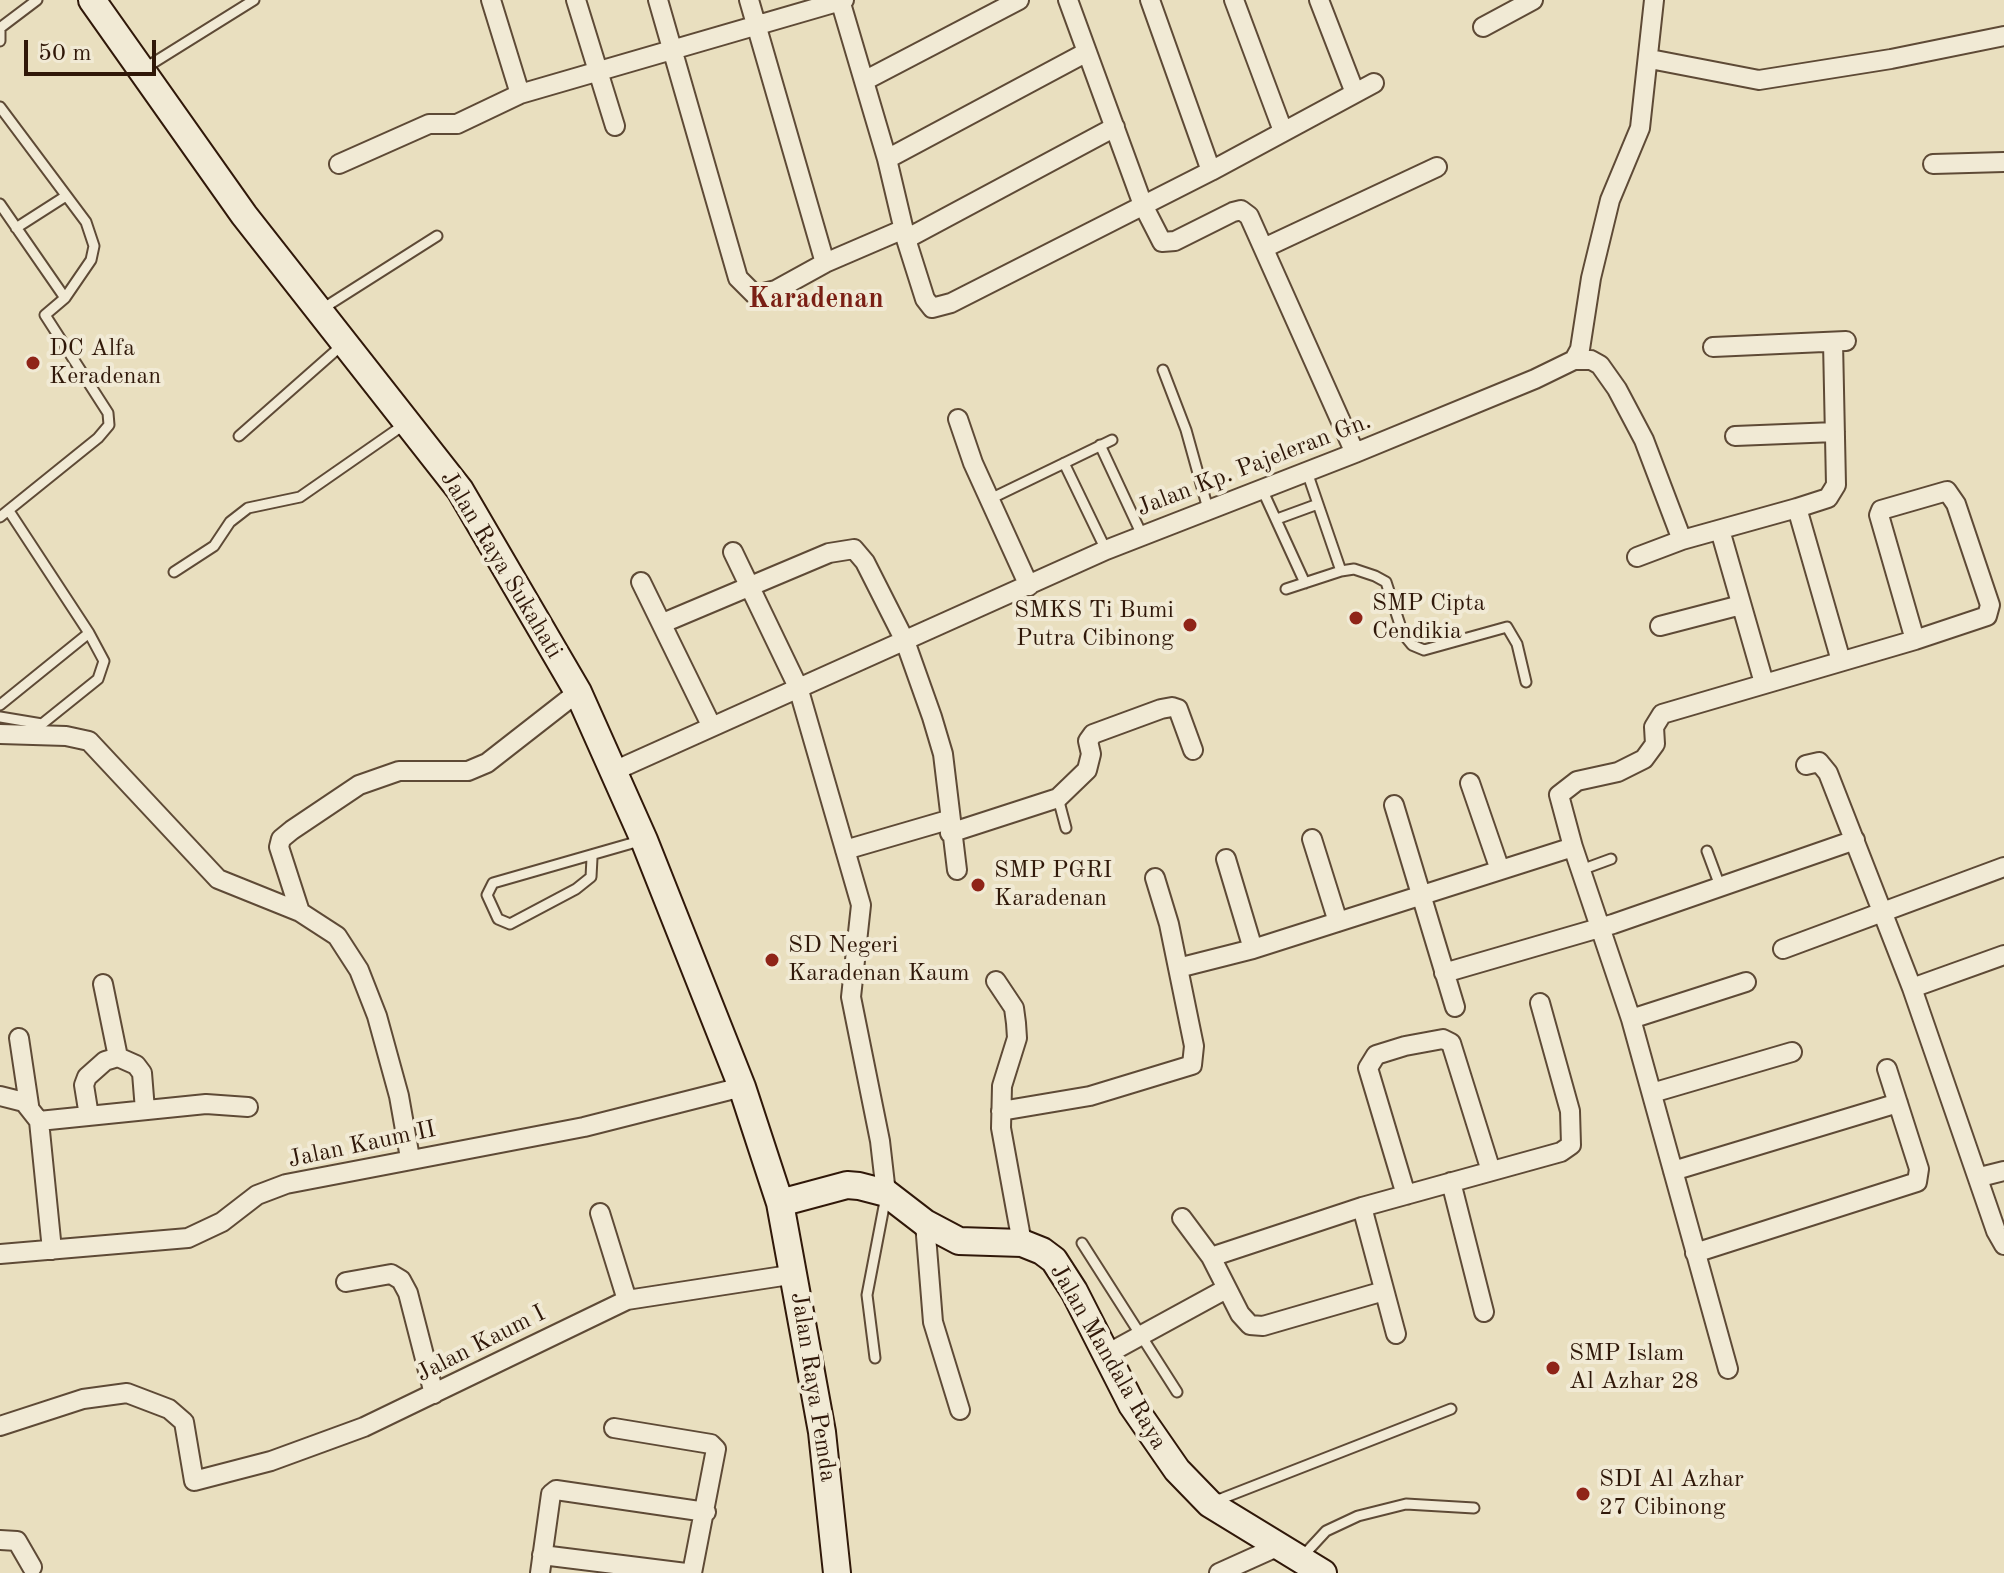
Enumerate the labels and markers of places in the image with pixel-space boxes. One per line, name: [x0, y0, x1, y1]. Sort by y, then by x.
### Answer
place label: DC Alfa Keradenan: [49, 335, 161, 391]
marker: DC Alfa Keradenan: [24, 354, 42, 372]
place label: SMP Cipta Cendikia: [1372, 590, 1485, 646]
place label: SMKS Ti Bumi Putra Cibinong: [1014, 597, 1174, 653]
marker: SMP Cipta Cendikia: [1347, 609, 1365, 627]
marker: SMKS Ti Bumi Putra Cibinong: [1181, 616, 1199, 634]
place label: SMP PGRI Karadenan: [994, 857, 1112, 913]
marker: SMP PGRI Karadenan: [969, 876, 987, 894]
place label: SD Negeri Karadenan Kaum: [788, 932, 970, 988]
marker: SD Negeri Karadenan Kaum: [763, 951, 781, 969]
place label: SMP Islam Al Azhar 28: [1569, 1340, 1699, 1396]
marker: SMP Islam Al Azhar 28: [1544, 1359, 1562, 1377]
place label: SDI Al Azhar 27 Cibinong: [1599, 1466, 1744, 1522]
marker: SDI Al Azhar 27 Cibinong: [1574, 1485, 1592, 1503]

